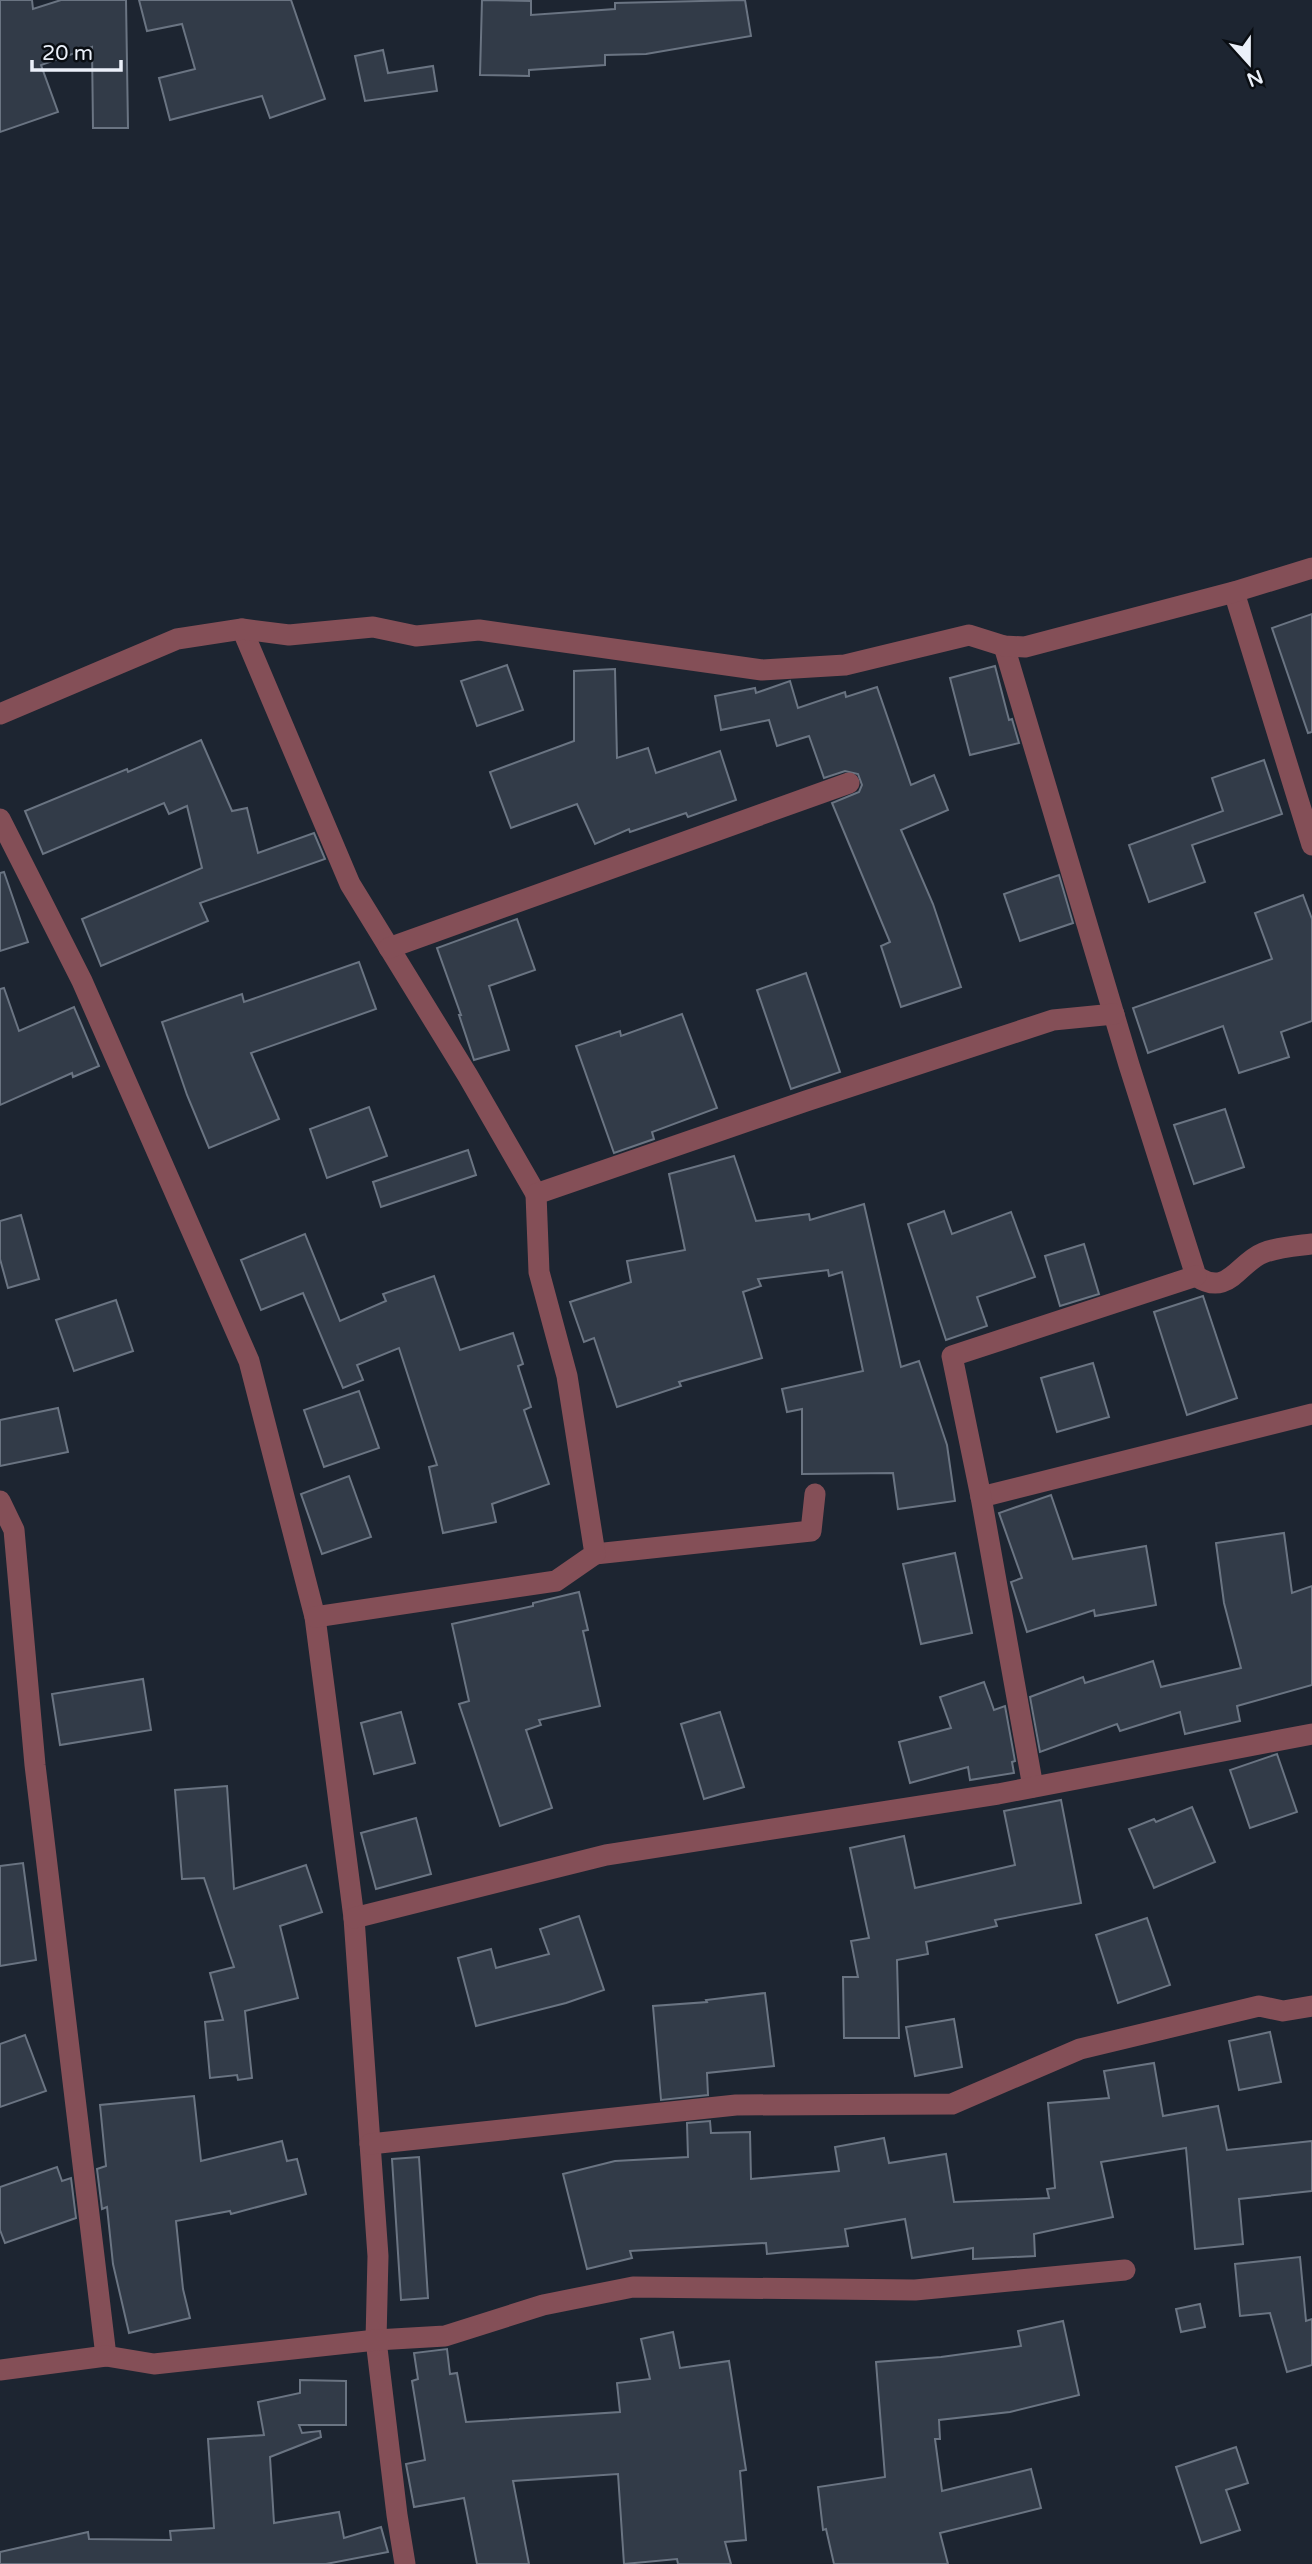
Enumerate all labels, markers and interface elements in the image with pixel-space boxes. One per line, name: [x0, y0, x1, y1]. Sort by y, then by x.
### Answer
scale bar: [32, 28, 121, 72]
north arrow: [1214, 28, 1284, 98]
text: 20 m: [42, 41, 93, 66]
text: N: [1244, 65, 1266, 91]

